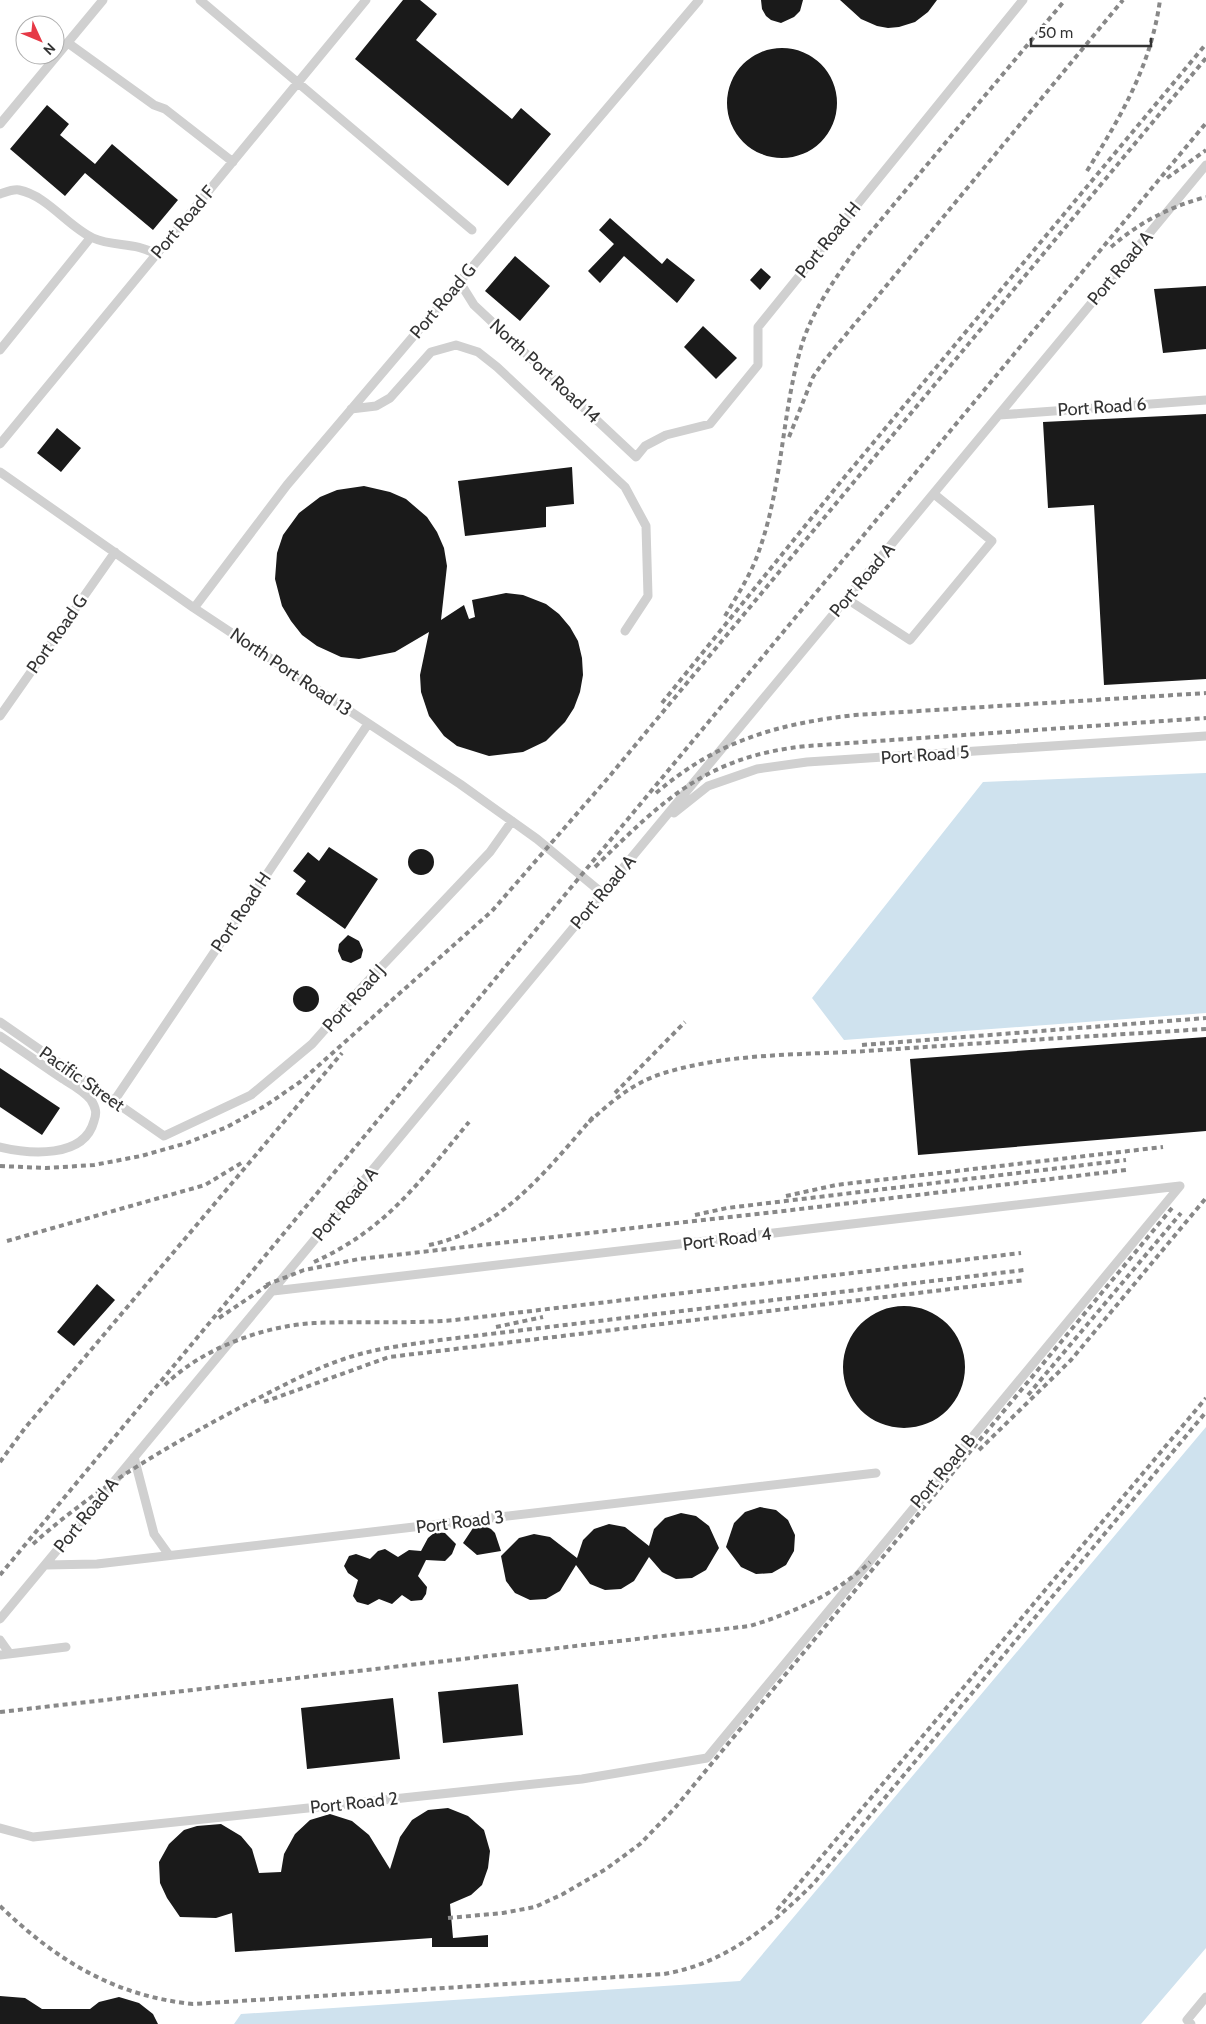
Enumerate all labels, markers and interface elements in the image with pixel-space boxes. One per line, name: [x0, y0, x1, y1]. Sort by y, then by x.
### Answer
north arrow: [15, 15, 65, 65]
scale bar: [1031, 15, 1151, 47]
text: 50 m: [1038, 24, 1073, 42]
text: N: [39, 39, 59, 59]
street label: Port Road F: [146, 181, 220, 263]
street label: Port Road H: [791, 197, 865, 283]
street label: Port Road A: [1083, 226, 1157, 310]
street label: Port Road G: [405, 259, 481, 343]
street label: North Port Road 14: [485, 314, 605, 428]
street label: Port Road 6: [1057, 393, 1147, 421]
street label: Port Road A: [825, 538, 899, 622]
street label: Port Road G: [22, 590, 92, 678]
street label: North Port Road 13: [226, 623, 356, 721]
street label: Port Road 5: [880, 741, 970, 769]
street label: Port Road A: [566, 850, 640, 934]
street label: Port Road H: [206, 868, 276, 956]
street label: Port Road J: [318, 960, 390, 1036]
street label: Pacific Street: [35, 1042, 129, 1116]
street label: Port Road A: [308, 1162, 382, 1246]
street label: Port Road 4: [681, 1223, 773, 1255]
street label: Port Road B: [906, 1429, 980, 1512]
street label: Port Road A: [49, 1473, 123, 1557]
street label: Port Road 3: [415, 1506, 505, 1538]
street label: Port Road 2: [309, 1787, 399, 1819]

